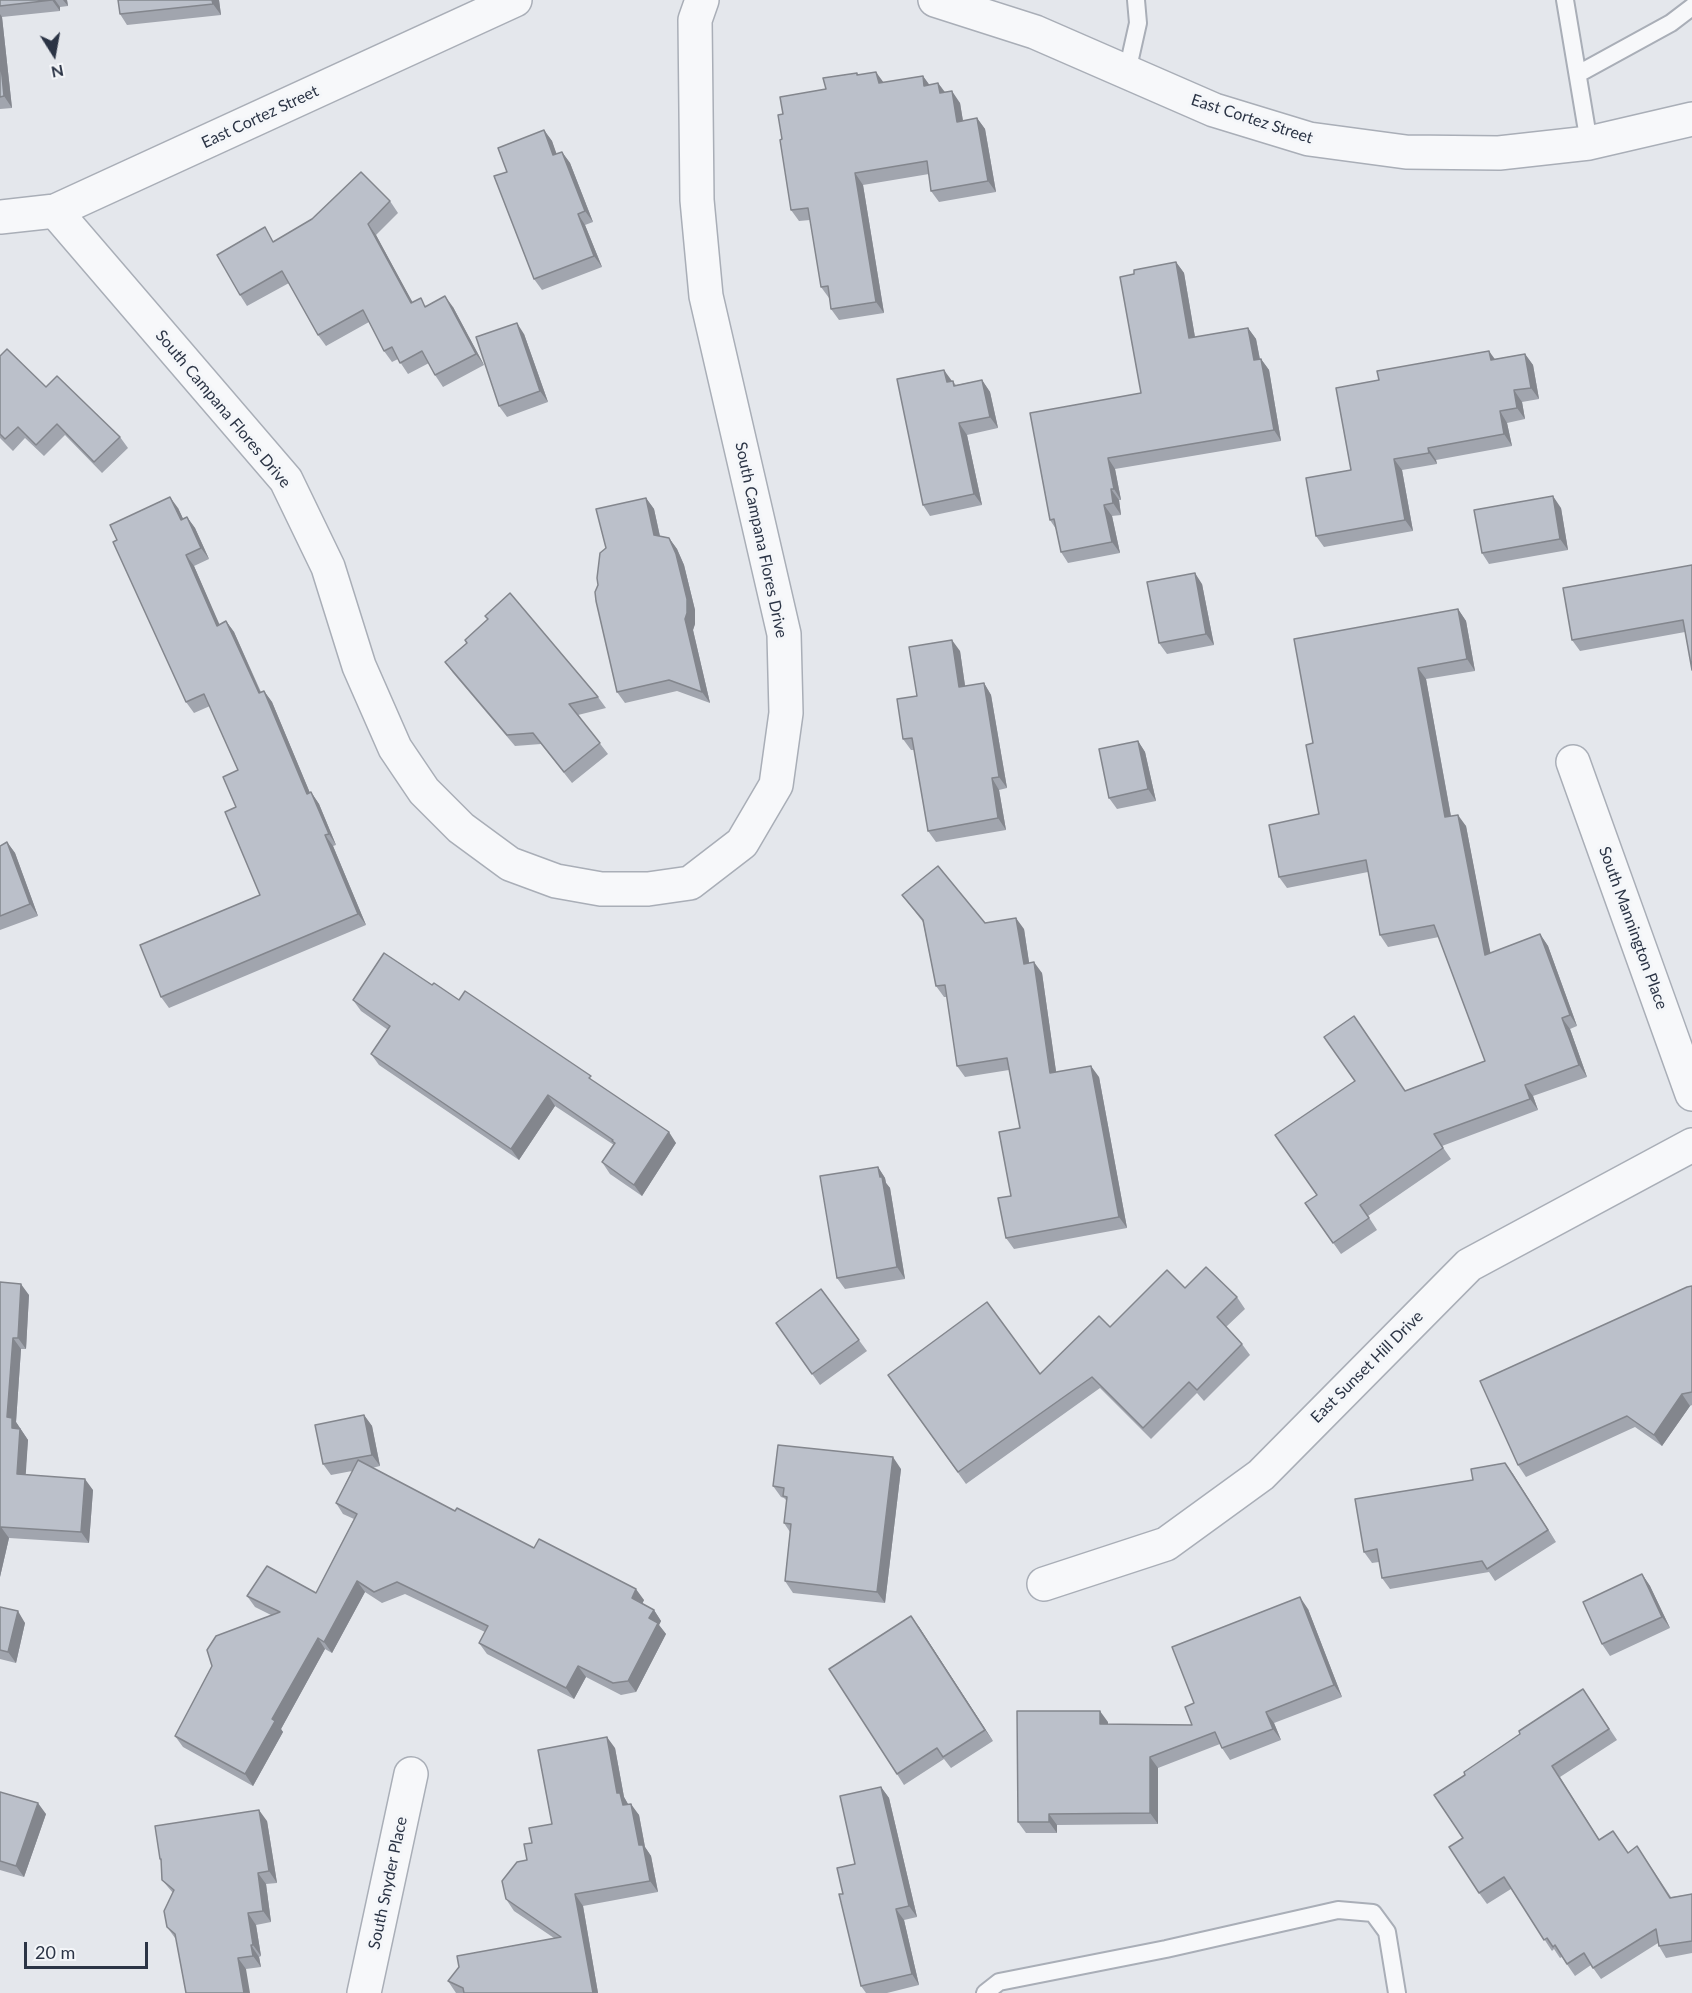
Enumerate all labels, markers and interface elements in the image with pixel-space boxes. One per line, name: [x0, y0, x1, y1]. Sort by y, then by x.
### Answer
north arrow: [24, 24, 84, 84]
text: N: [50, 62, 65, 83]
street label: East Cortez Street: [198, 81, 322, 153]
street label: East Cortez Street: [1189, 90, 1315, 148]
street label: South Campana Flores Drive: [151, 326, 295, 492]
street label: South Campana Flores Drive: [731, 440, 791, 640]
street label: South Mannington Place: [1595, 844, 1671, 1012]
street label: East Sunset Hill Drive: [1307, 1307, 1427, 1427]
street label: South Snyder Place: [365, 1815, 411, 1951]
scale bar: [27, 1930, 152, 1968]
text: 20 m: [35, 1941, 75, 1963]

